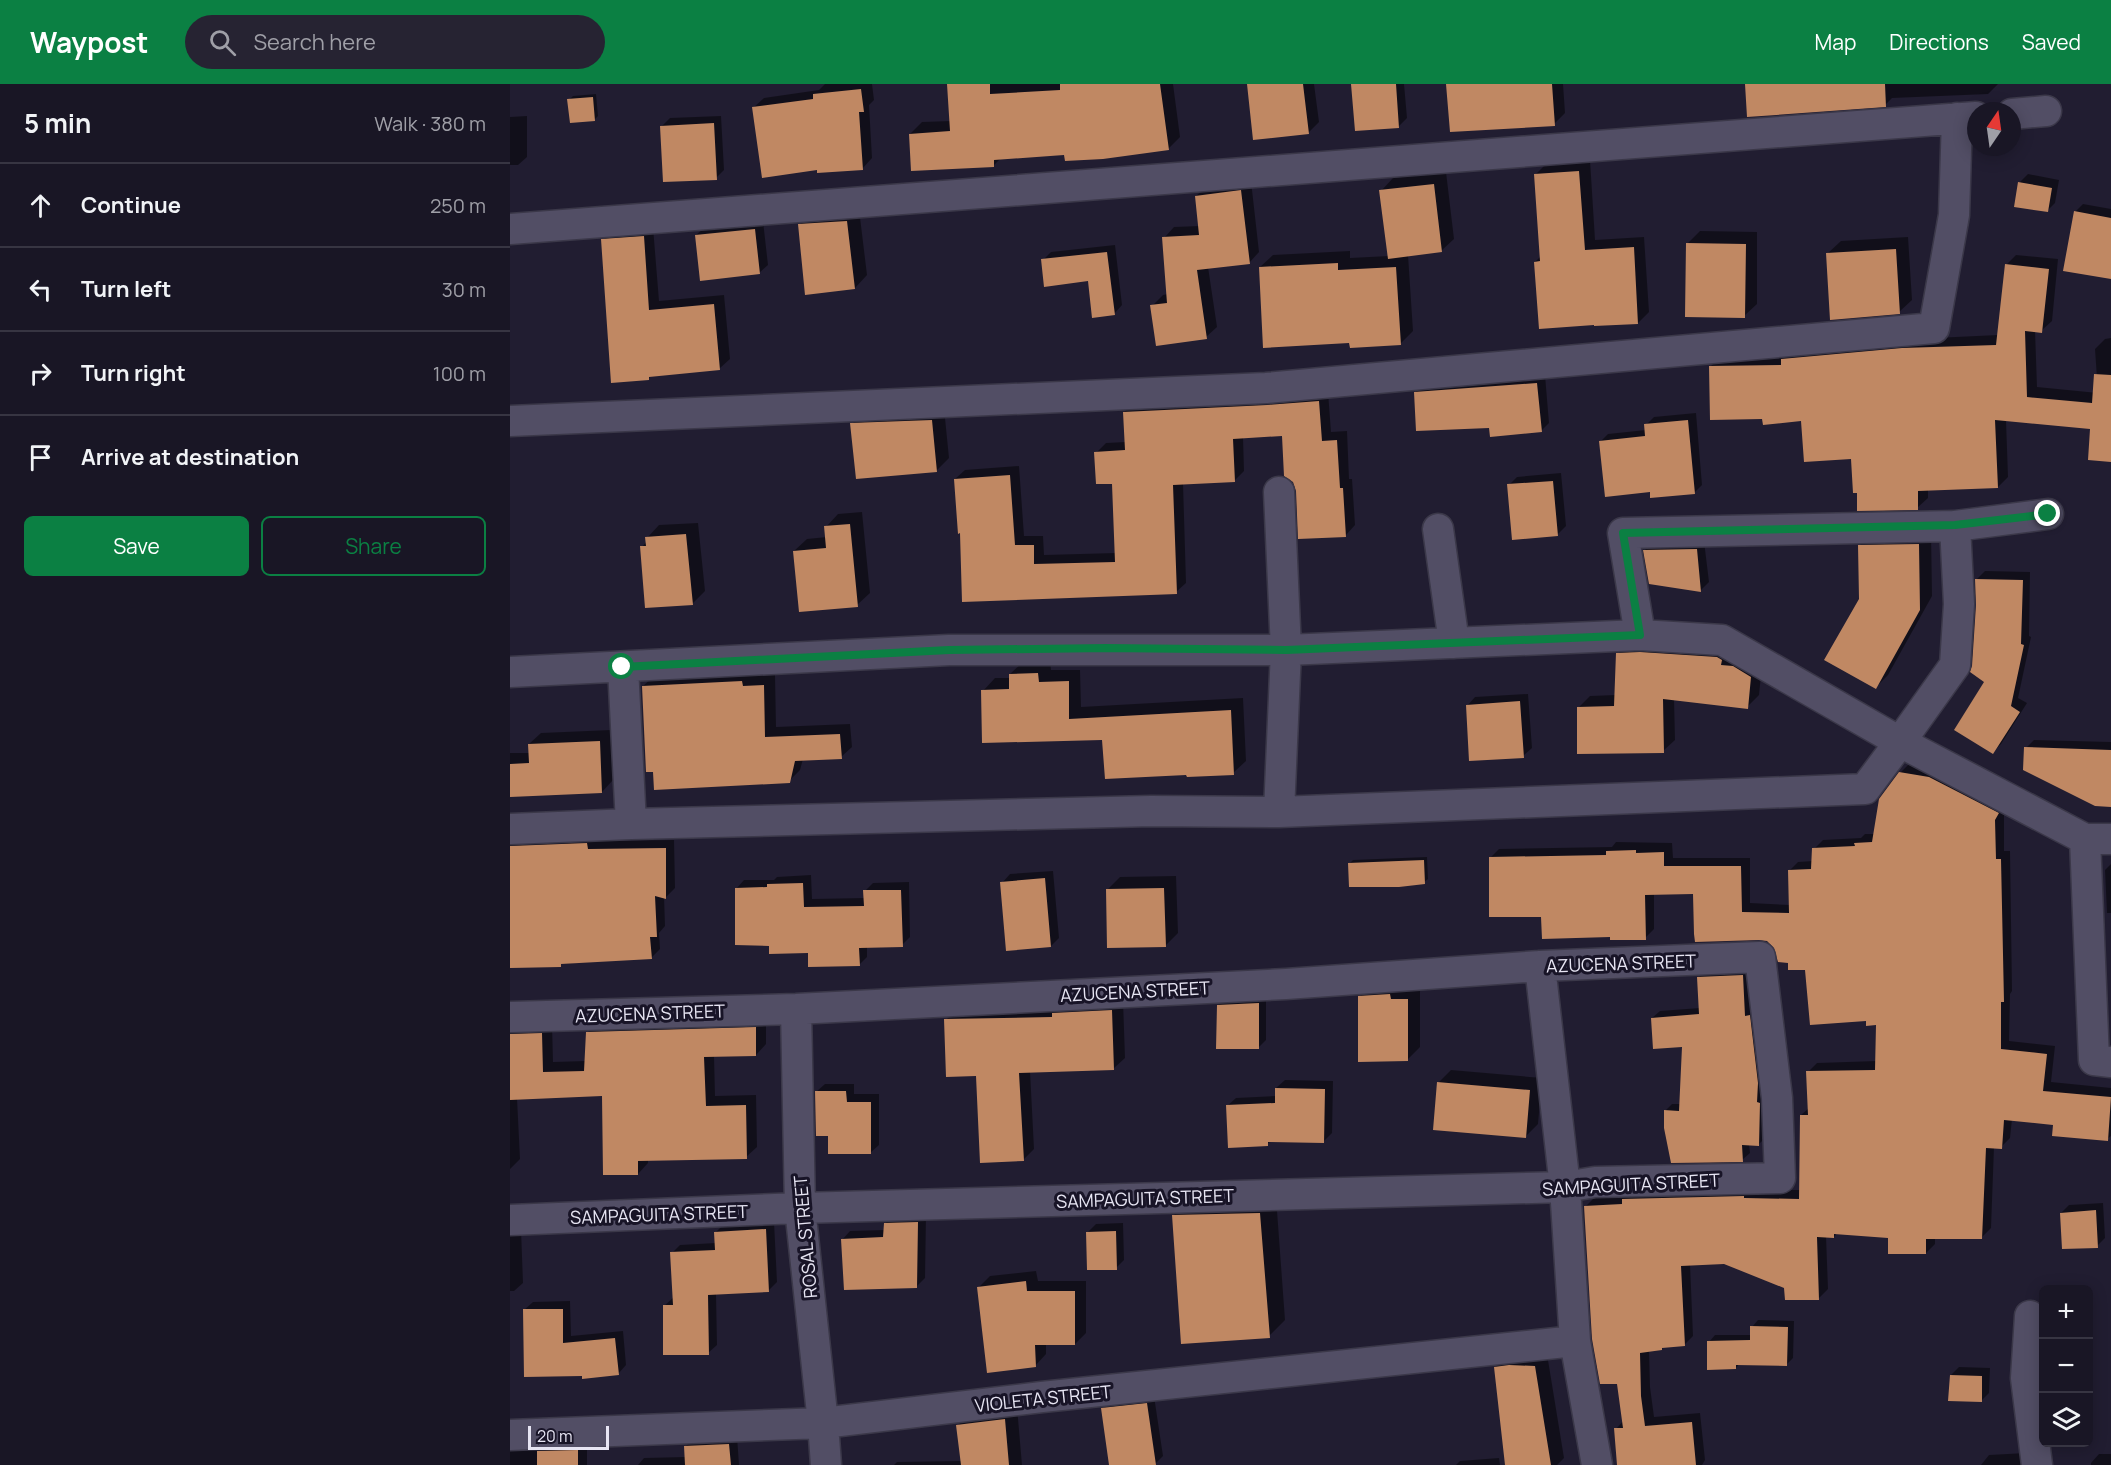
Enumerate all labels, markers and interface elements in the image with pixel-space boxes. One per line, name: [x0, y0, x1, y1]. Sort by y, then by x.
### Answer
search box: [185, 15, 605, 69]
text: Waypost: [30, 23, 149, 61]
icon: search: [206, 26, 239, 59]
text: Search here: [254, 27, 376, 57]
text: Map: [1815, 28, 1856, 56]
text: Directions: [1889, 28, 1989, 56]
text: Saved: [2022, 28, 2081, 56]
north arrow: [1967, 102, 2021, 156]
text: 5 min: [24, 105, 91, 141]
text: Walk · 380 m: [374, 110, 486, 137]
icon: ahead: [24, 189, 57, 222]
text: Continue: [81, 190, 181, 220]
text: 250 m: [430, 192, 486, 219]
icon: left: [24, 273, 57, 306]
text: Turn left: [81, 274, 171, 304]
text: 30 m: [442, 276, 486, 303]
icon: right: [24, 357, 57, 390]
text: Turn right: [81, 358, 186, 388]
text: 100 m: [433, 360, 486, 387]
icon: arrive: [24, 441, 57, 474]
text: Arrive at destination: [81, 442, 299, 472]
route end: [2034, 500, 2060, 526]
button: Save: [24, 516, 249, 576]
button: Share: [261, 516, 486, 576]
route start: [608, 653, 634, 679]
street label: AZUCENA STREET: [1546, 948, 1697, 978]
street label: AZUCENA STREET: [1059, 975, 1211, 1007]
street label: AZUCENA STREET: [575, 998, 726, 1028]
street label: SAMPAGUITA STREET: [1541, 1167, 1721, 1201]
street label: ROSAL STREET: [788, 1174, 822, 1299]
street label: SAMPAGUITA STREET: [1056, 1183, 1235, 1213]
street label: SAMPAGUITA STREET: [570, 1199, 749, 1229]
map controls: [2039, 1285, 2093, 1447]
button: +: [2039, 1285, 2093, 1339]
button: −: [2039, 1339, 2093, 1393]
street label: VIOLETA STREET: [973, 1379, 1113, 1417]
button: layers: [2039, 1393, 2093, 1447]
scale bar: [528, 1423, 609, 1450]
text: 20 m: [537, 1425, 573, 1447]

